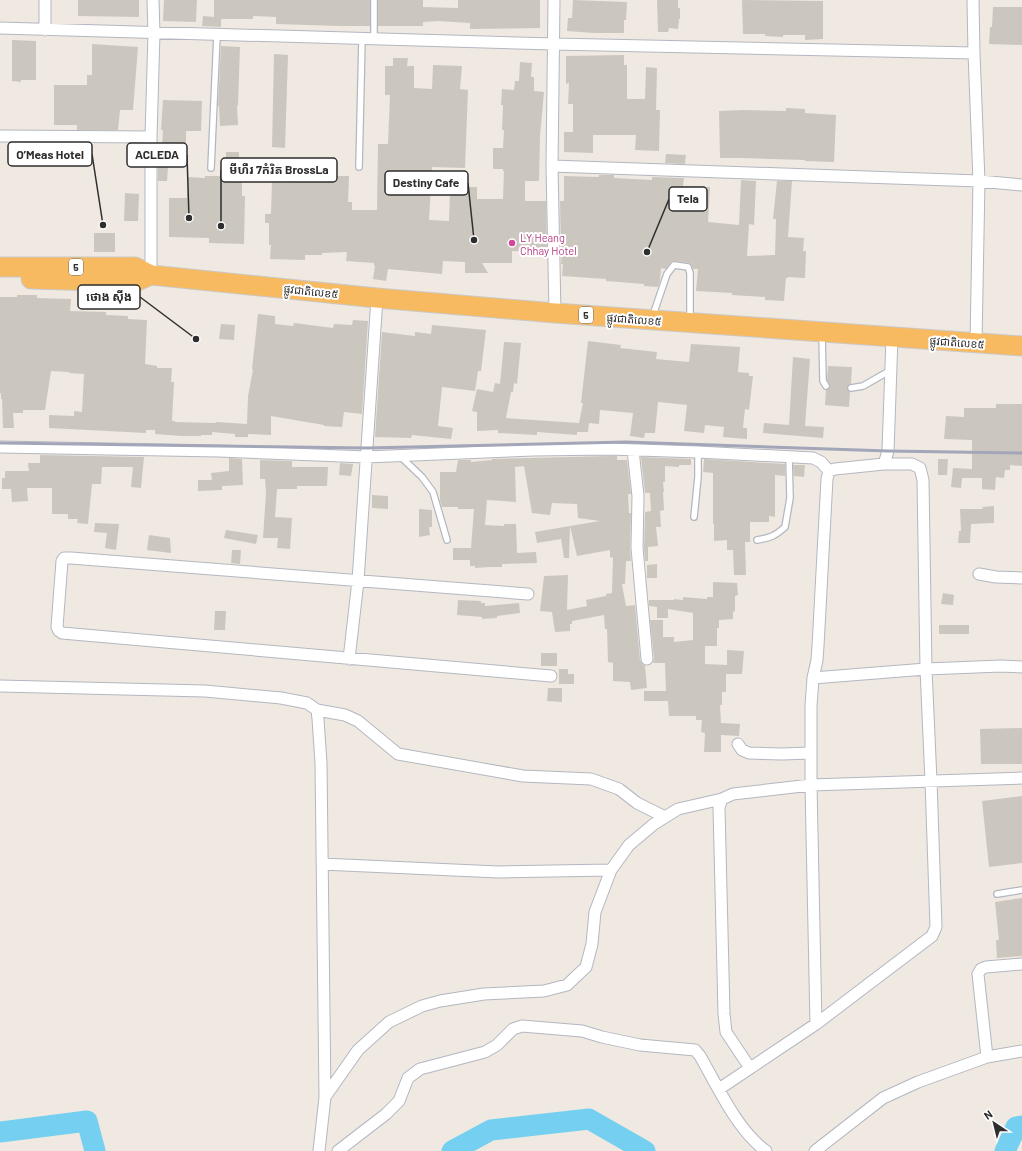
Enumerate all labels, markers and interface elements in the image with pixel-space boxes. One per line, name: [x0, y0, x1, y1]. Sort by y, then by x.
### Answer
callout: O’Meas Hotel: [8, 142, 92, 166]
callout: ACLEDA: [127, 143, 187, 167]
text: O’Meas Hotel: [16, 147, 84, 161]
text: ACLEDA: [135, 147, 179, 161]
callout: មីហឹរ 7កំរិត BrossLa: [221, 158, 337, 182]
text: មីហឹរ 7កំរិត BrossLa: [229, 162, 329, 176]
callout: Destiny Cafe: [385, 171, 468, 195]
text: Destiny Cafe: [393, 175, 460, 189]
callout: Tela: [669, 187, 707, 211]
text: Tela: [677, 191, 699, 205]
place label: LY Heang Chhay Hotel: [520, 231, 577, 257]
marker: LY Heang Chhay Hotel: [507, 238, 517, 248]
road number: 5: [69, 259, 83, 275]
street label: ផ្លូវជាតិលេខ៥: [282, 282, 339, 305]
callout: ថោង ស៊ីង: [78, 285, 140, 309]
text: ថោង ស៊ីង: [86, 289, 132, 304]
road number: 5: [579, 307, 593, 323]
street label: ផ្លូវជាតិលេខ៥: [606, 311, 662, 332]
street label: ផ្លូវជាតិលេខ៥: [929, 334, 985, 355]
north arrow: [974, 1103, 1014, 1143]
text: N: [981, 1107, 995, 1122]

